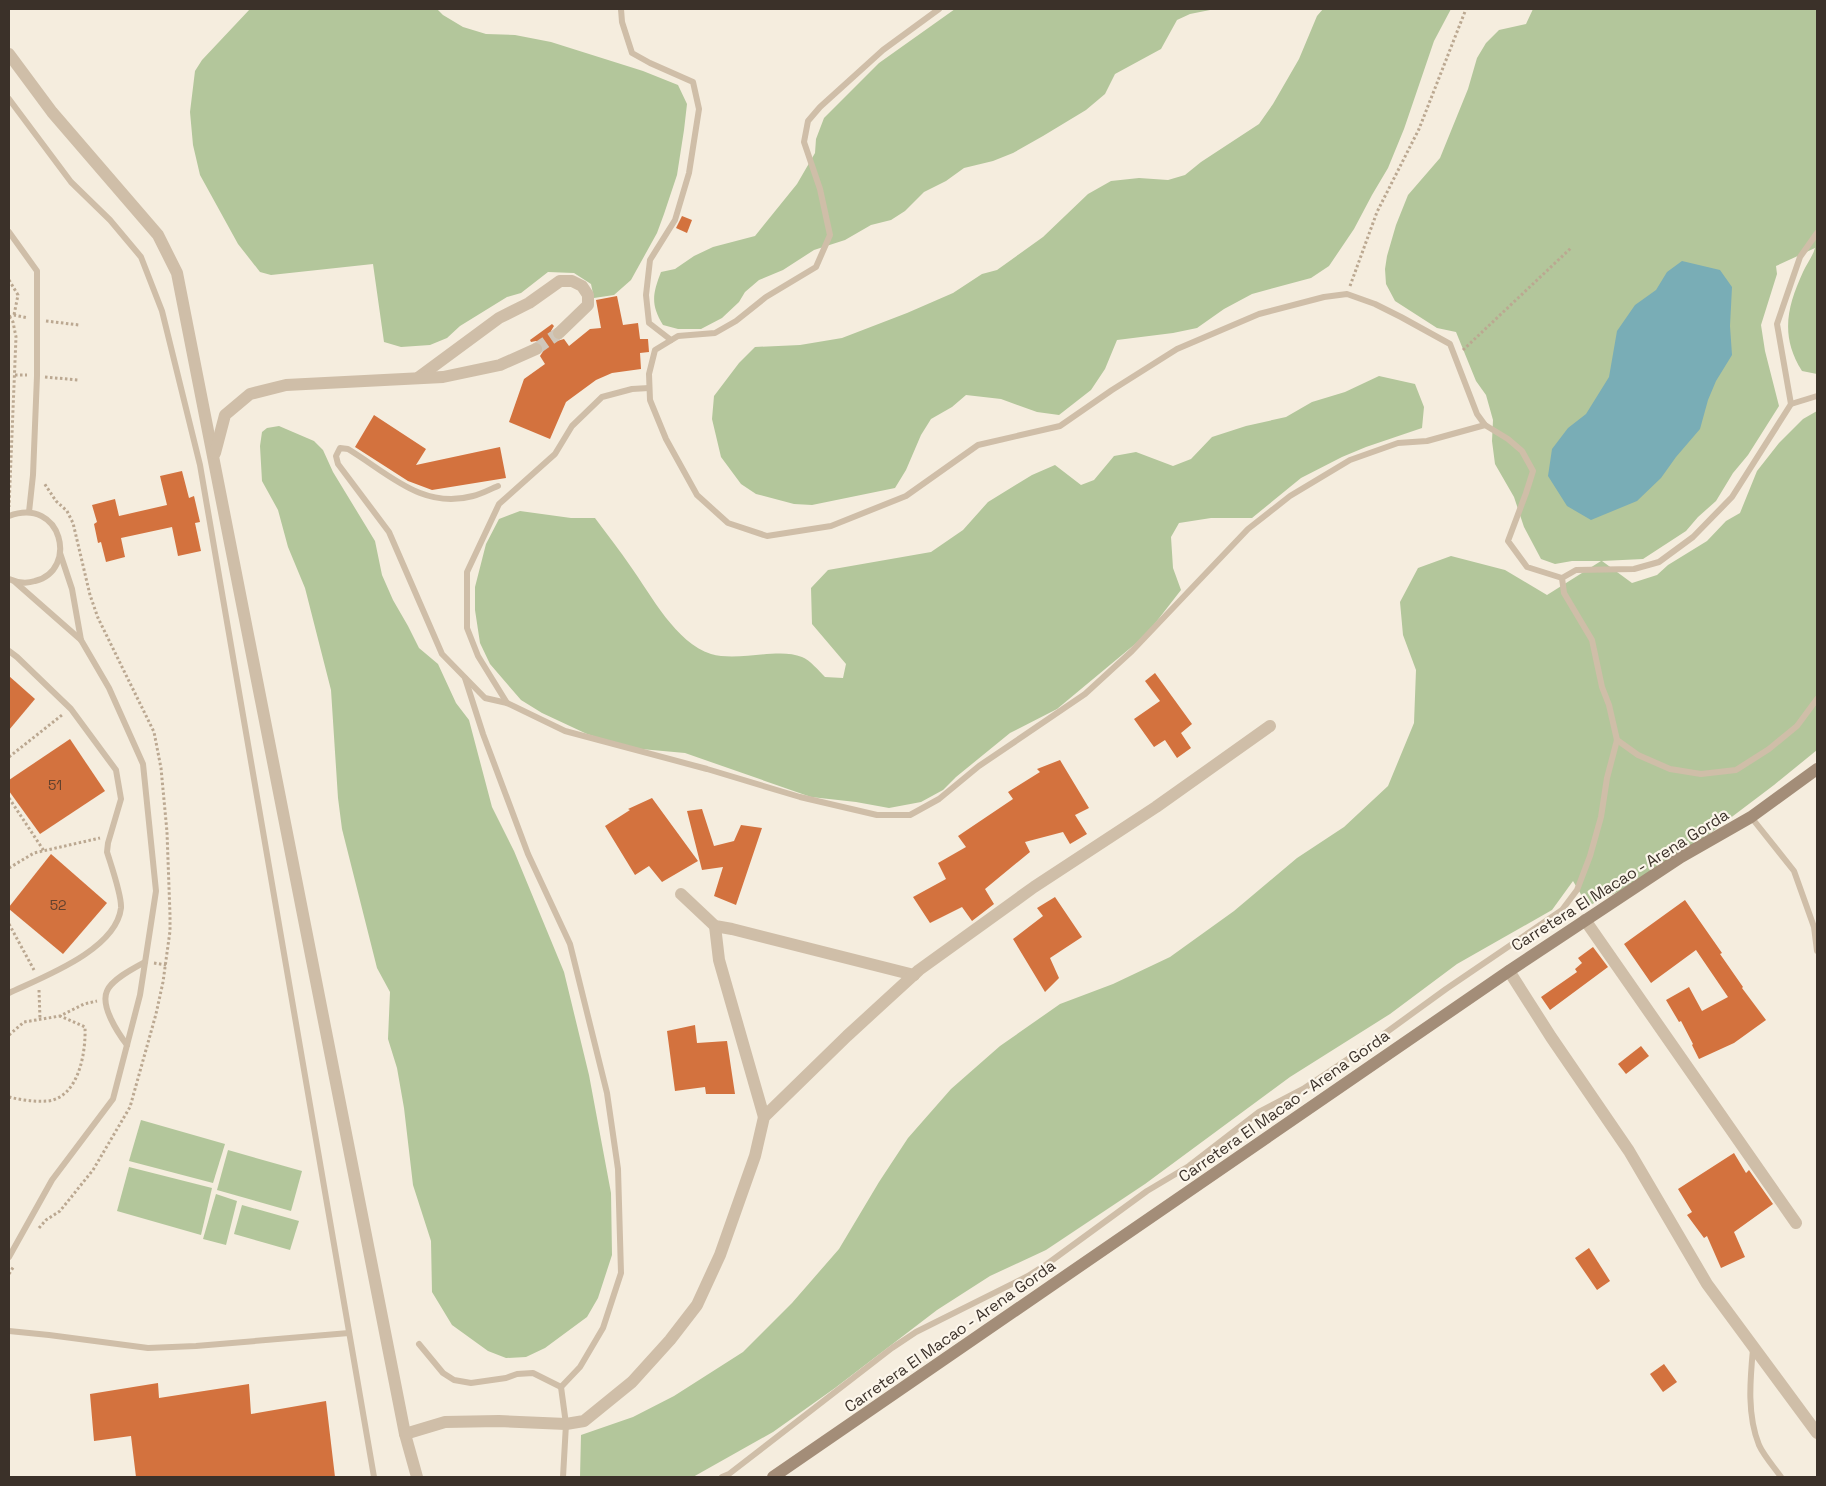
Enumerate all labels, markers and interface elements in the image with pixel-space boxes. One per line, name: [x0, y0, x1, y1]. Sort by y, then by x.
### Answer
house number: 51: [48, 776, 62, 794]
street label: Carretera El Macao - Arena Gorda: [1507, 804, 1733, 956]
house number: 52: [50, 896, 66, 914]
street label: Carretera El Macao - Arena Gorda: [1174, 1025, 1394, 1187]
street label: Carretera El Macao - Arena Gorda: [840, 1255, 1060, 1417]

